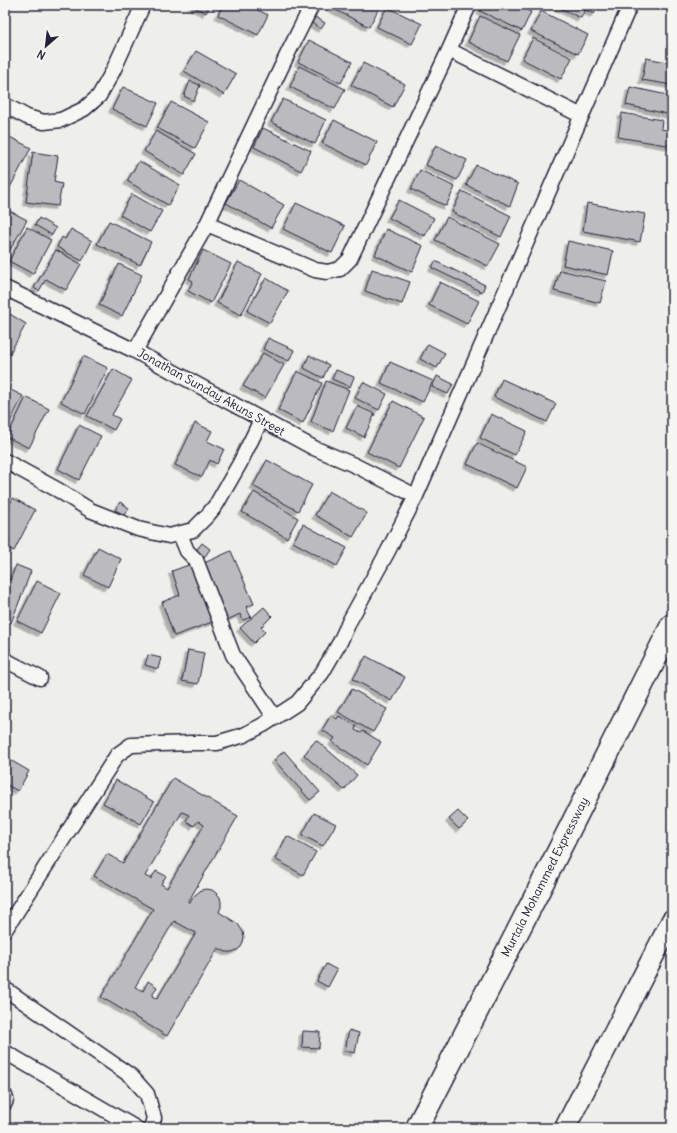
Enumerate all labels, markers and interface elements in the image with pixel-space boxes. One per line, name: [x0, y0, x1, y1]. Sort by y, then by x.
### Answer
north arrow: [26, 26, 66, 66]
text: N: [35, 47, 48, 63]
street label: Jonathan Sunday Akuns Street: [135, 345, 288, 438]
street label: Murtala Mohammed Expressway: [498, 794, 591, 959]

